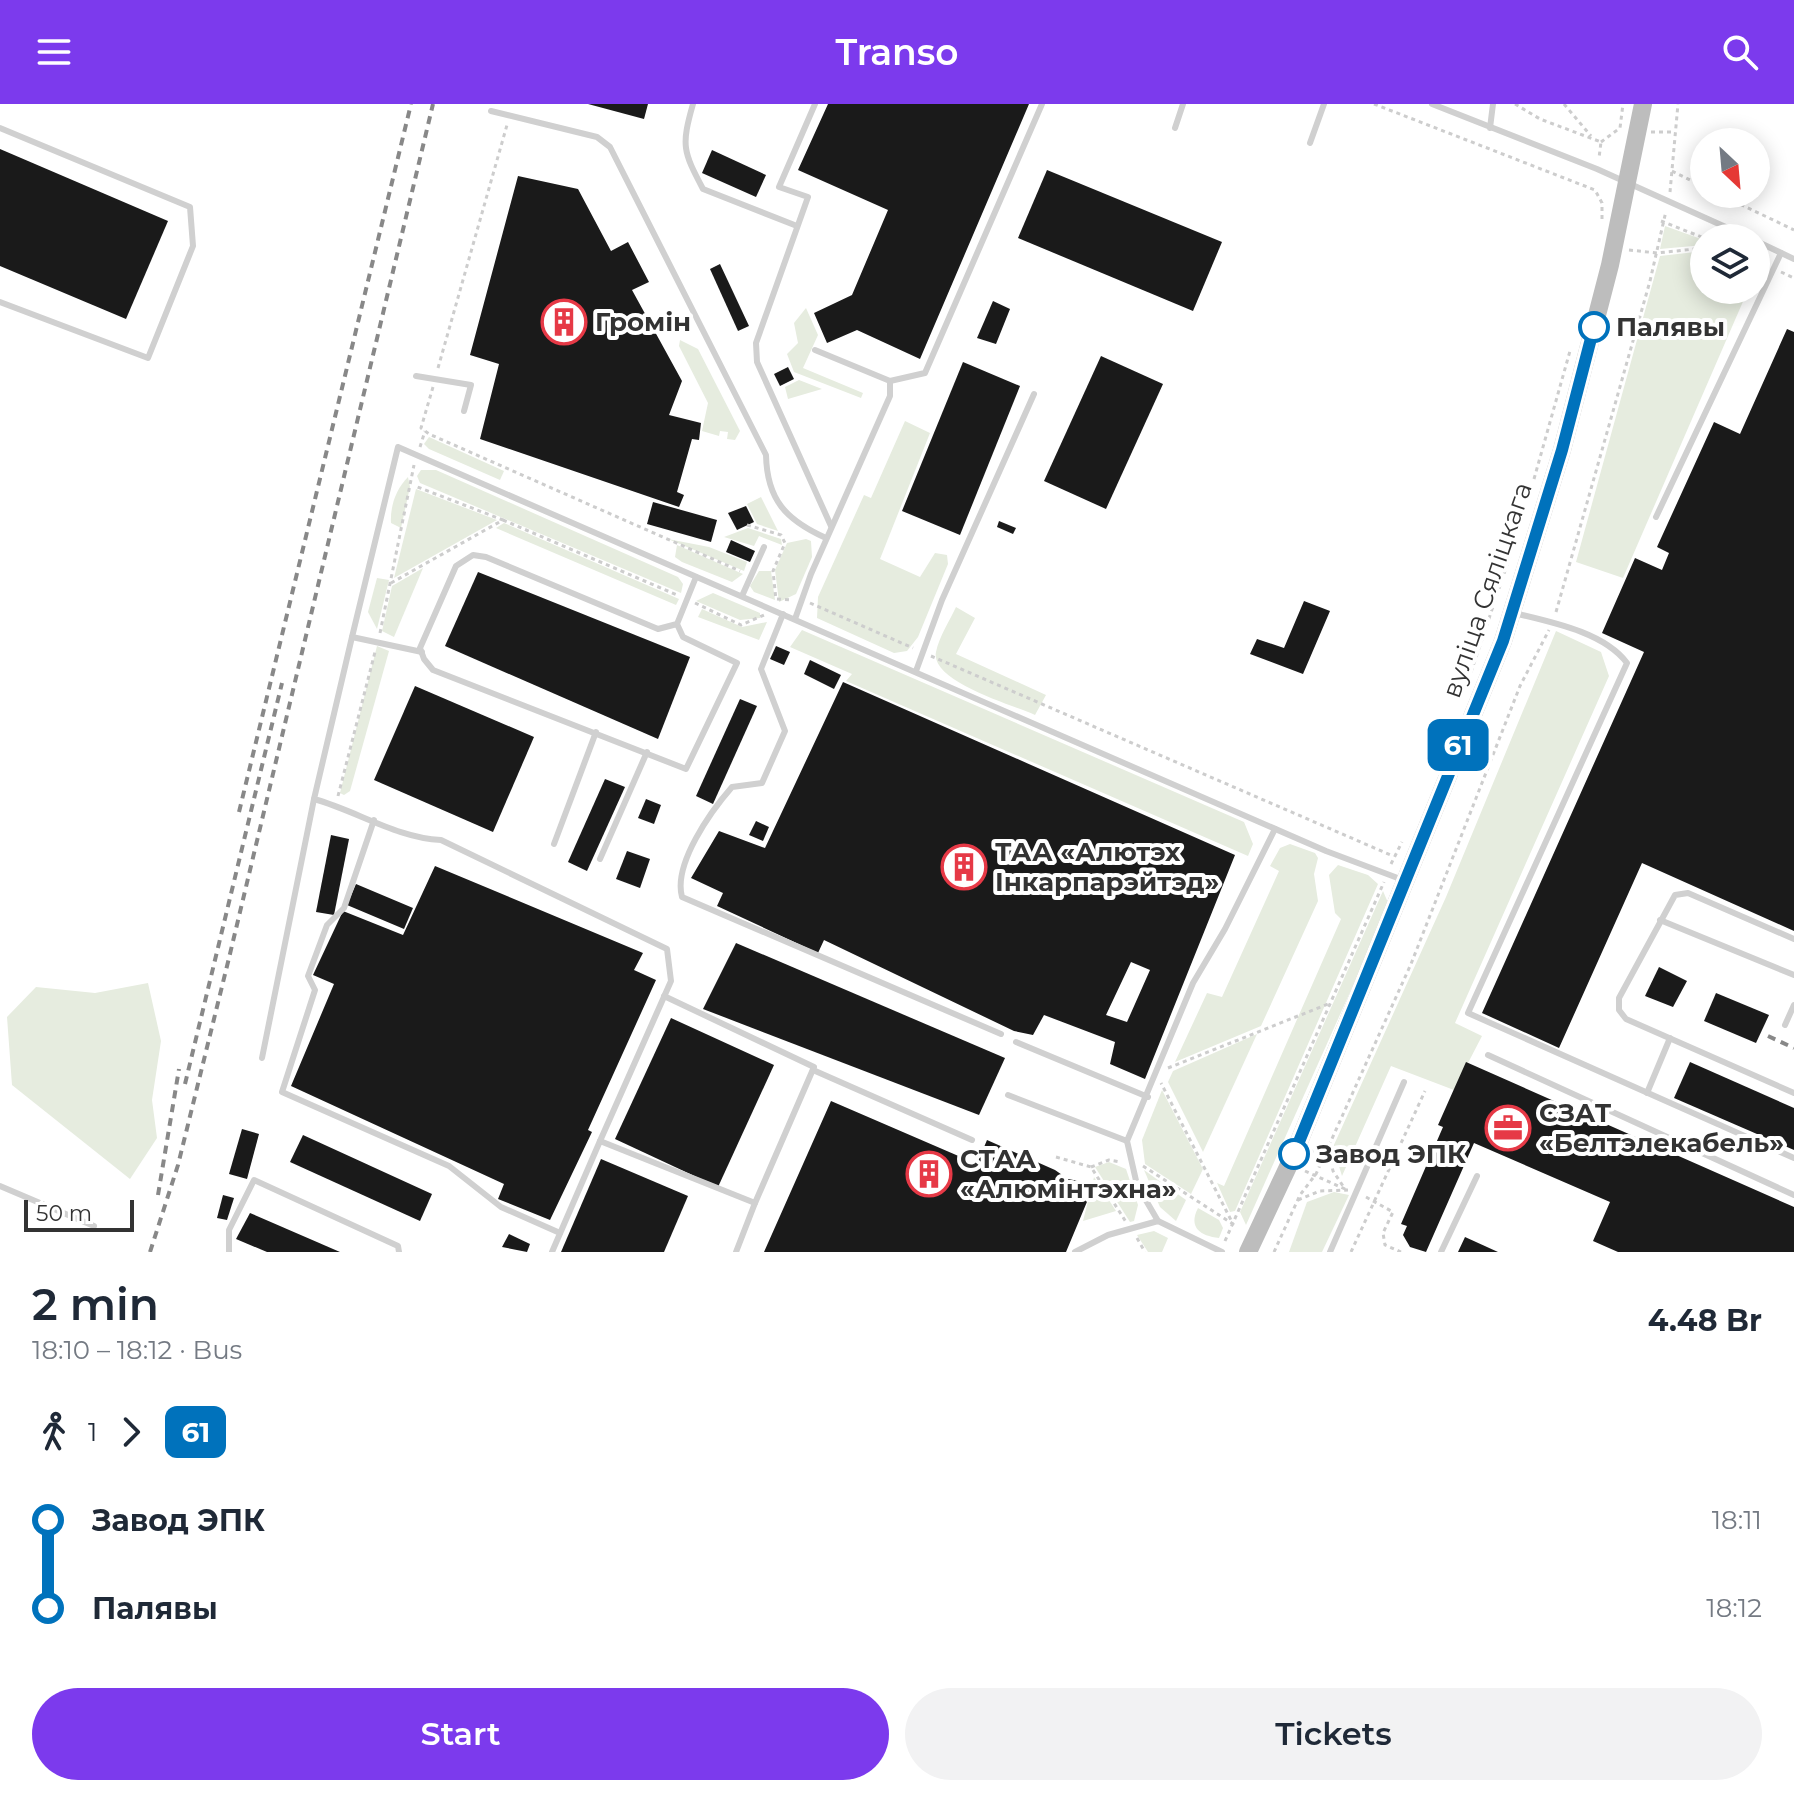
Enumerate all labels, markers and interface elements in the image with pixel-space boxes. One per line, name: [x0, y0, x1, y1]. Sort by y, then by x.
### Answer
icon: menu: [32, 30, 76, 74]
text: Transo: [835, 30, 959, 74]
icon: search: [1718, 30, 1762, 74]
north arrow: [1690, 128, 1770, 208]
map controls: [1690, 128, 1770, 304]
button: layers: [1690, 224, 1770, 304]
building icon: Громін: [540, 298, 588, 346]
place label: Громін: [595, 306, 691, 338]
place label: Палявы: [1616, 311, 1725, 343]
marker: Палявы: [1579, 312, 1609, 342]
street label: вуліца Сяліцкага: [1435, 478, 1539, 702]
line badge: 61: [1422, 719, 1494, 771]
text: 61: [1444, 728, 1472, 762]
place label: ТАА «Алютэх Інкарпарэйтэд»: [995, 836, 1219, 898]
building icon: ТАА «Алютэх Інкарпарэйтэд»: [940, 843, 988, 891]
place label: СЗАТ «Белтэлекабель»: [1539, 1097, 1784, 1159]
office icon: СЗАТ «Белтэлекабель»: [1484, 1104, 1532, 1152]
place label: Завод ЭПК: [1315, 1138, 1466, 1170]
marker: Завод ЭПК: [1279, 1139, 1309, 1169]
place label: СТАА «Алюмінтэхна»: [960, 1143, 1177, 1205]
building icon: СТАА «Алюмінтэхна»: [905, 1150, 953, 1198]
scale bar: [24, 1196, 134, 1232]
text: 50 m: [36, 1200, 92, 1227]
text: 2 min: [32, 1277, 159, 1331]
text: 4.48 Br: [1648, 1302, 1762, 1339]
text: 18:10 – 18:12 · Bus: [32, 1334, 242, 1366]
icon: walk: [32, 1410, 76, 1454]
icon: forward: [109, 1410, 153, 1454]
text: 61: [181, 1415, 210, 1449]
text: 1: [88, 1416, 97, 1448]
text: Завод ЭПК: [92, 1502, 265, 1539]
text: 18:11: [1712, 1504, 1762, 1536]
text: Палявы: [92, 1590, 218, 1627]
text: 18:12: [1706, 1592, 1762, 1624]
button: Start: [32, 1688, 889, 1780]
button: Tickets: [905, 1688, 1762, 1780]

